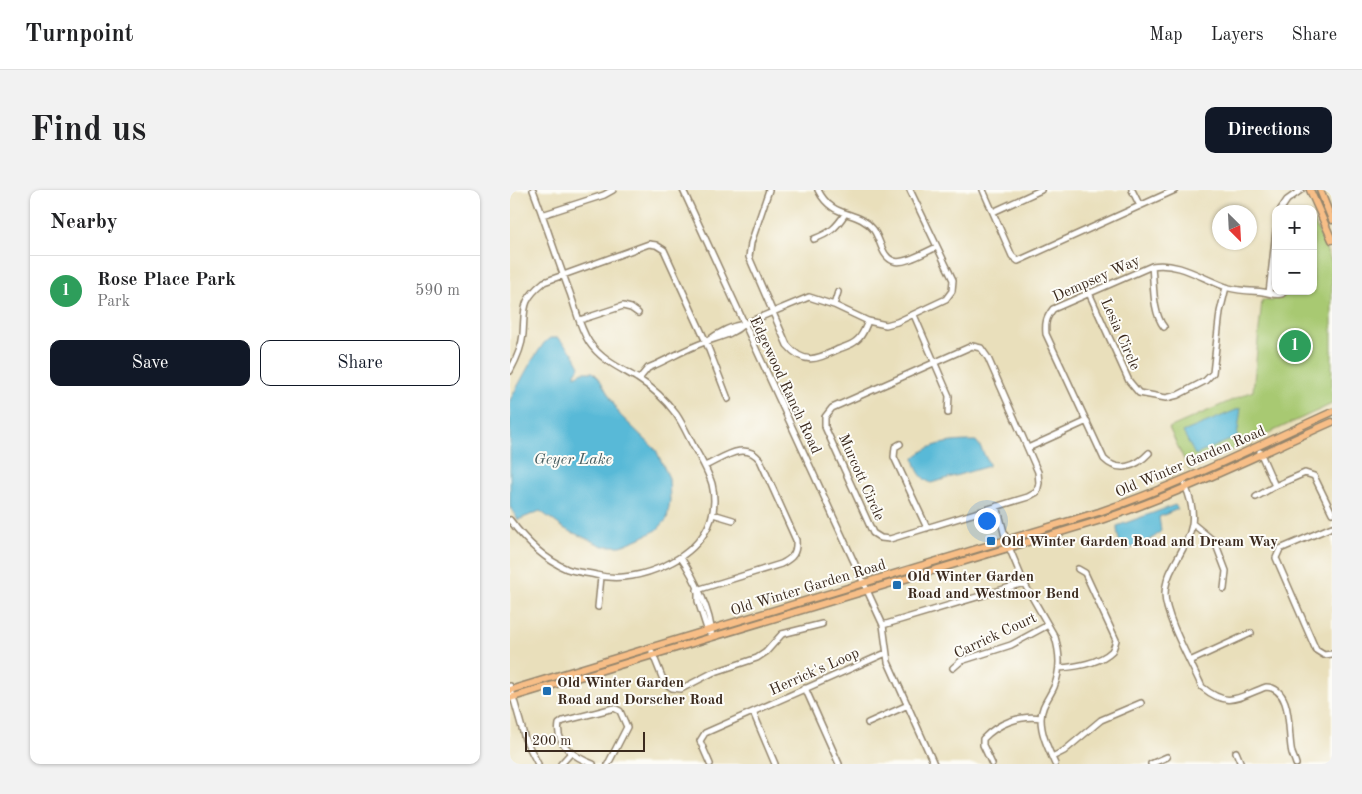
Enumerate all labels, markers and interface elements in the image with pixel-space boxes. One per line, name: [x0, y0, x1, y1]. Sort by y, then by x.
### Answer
text: Turnpoint: [25, 23, 133, 47]
text: Map: [1149, 26, 1183, 44]
text: Layers: [1211, 26, 1263, 44]
text: Share: [1291, 26, 1337, 44]
button: Directions: [1205, 107, 1332, 153]
text: Find us: [30, 113, 146, 148]
north arrow: [1212, 205, 1257, 250]
map controls: [1272, 205, 1317, 295]
button: +: [1272, 205, 1317, 250]
text: Nearby: [50, 212, 118, 233]
button: −: [1272, 250, 1317, 295]
street label: Dempsey Way: [1051, 253, 1143, 305]
text: Rose Place Park: [97, 271, 236, 290]
text: 1: [61, 283, 71, 299]
text: 590 m: [415, 283, 460, 299]
text: Park: [97, 294, 130, 310]
street label: Lesia Circle: [1097, 296, 1142, 373]
street label: Edgewood Ranch Road: [746, 315, 823, 457]
pin: 1: [1279, 327, 1311, 365]
button: Save: [50, 340, 250, 386]
button: Share: [260, 340, 460, 386]
street label: Old Winter Garden Road: [1113, 424, 1268, 501]
street label: Murcott Circle: [835, 432, 886, 523]
water label: Geyer Lake: [534, 452, 613, 468]
your location: [974, 508, 1000, 534]
marker: Old Winter Garden Road and Dream Way: [985, 535, 997, 547]
place label: Old Winter Garden Road and Dream Way: [1001, 535, 1278, 550]
street label: Old Winter Garden Road: [729, 558, 888, 619]
place label: Old Winter Garden Road and Westmoor Bend: [907, 570, 1079, 602]
marker: Old Winter Garden Road and Westmoor Bend: [891, 579, 903, 591]
street label: Carrick Court: [952, 611, 1039, 662]
street label: Herrick's Loop: [768, 646, 862, 699]
place label: Old Winter Garden Road and Dorscher Road: [557, 676, 723, 708]
marker: Old Winter Garden Road and Dorscher Road: [541, 685, 553, 697]
scale bar: [525, 729, 645, 752]
text: 200 m: [532, 734, 571, 748]

